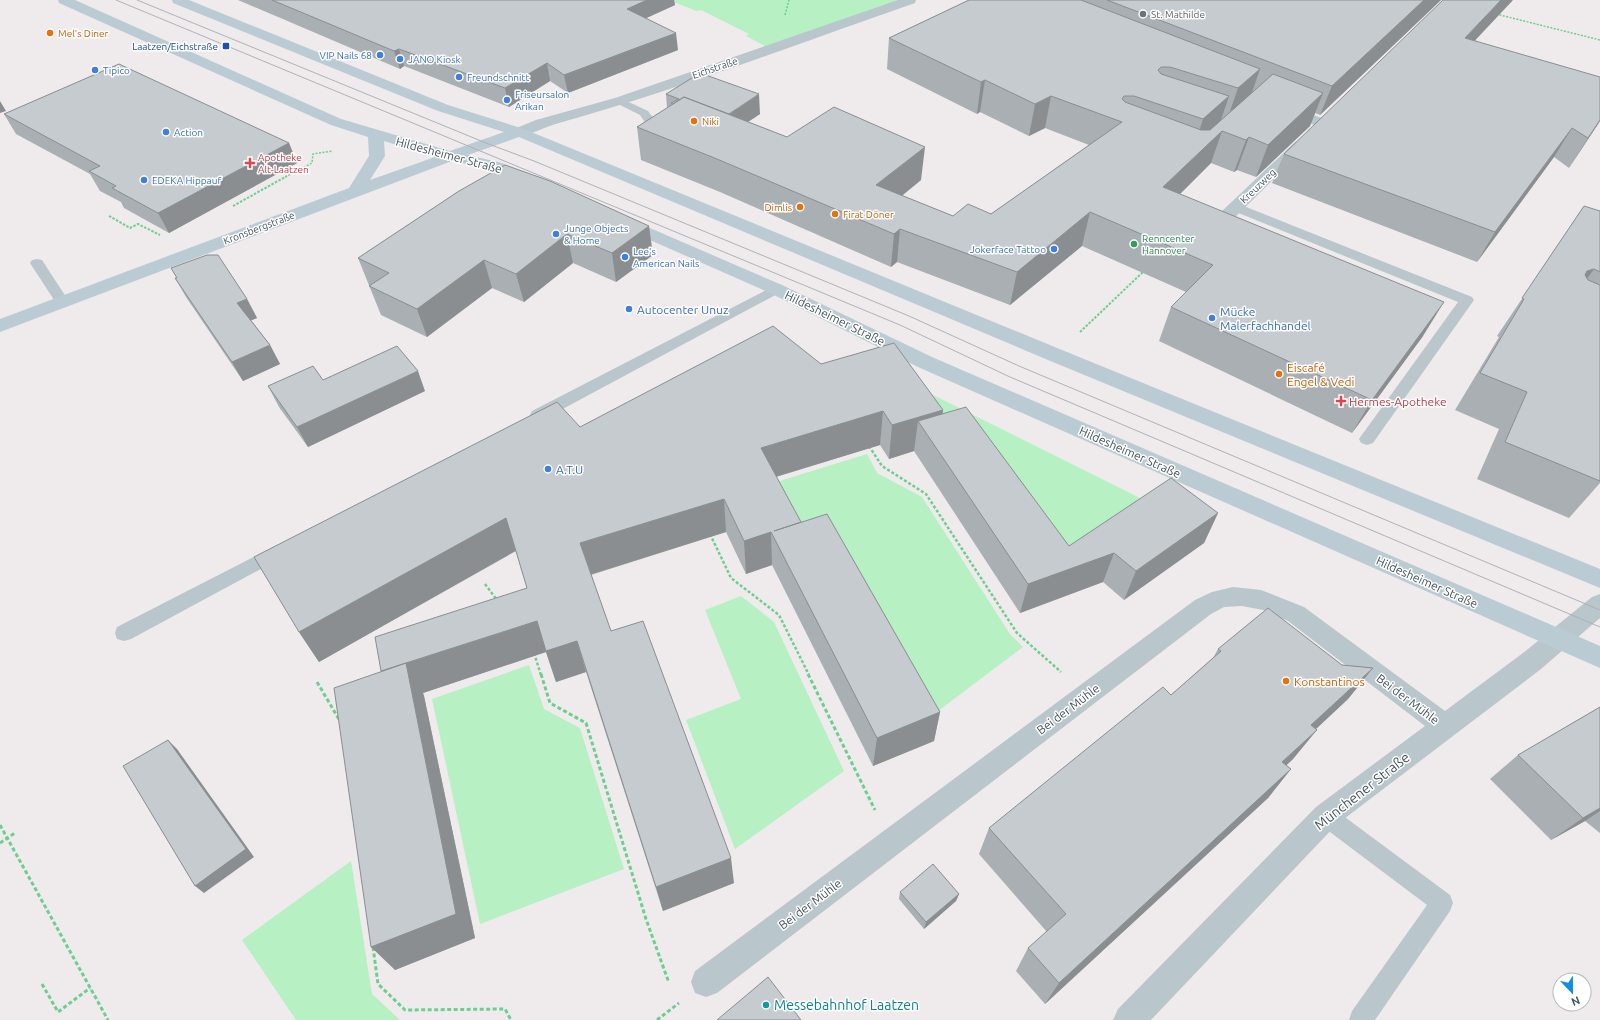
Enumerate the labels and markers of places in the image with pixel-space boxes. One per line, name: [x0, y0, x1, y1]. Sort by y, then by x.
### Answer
marker: St. Mathilde: [1138, 9, 1148, 19]
place label: St. Mathilde: [1151, 9, 1205, 20]
marker: Mel's Diner: [45, 28, 55, 38]
place label: Mel's Diner: [58, 28, 109, 39]
place label: Laatzen/Eichstraße: [132, 41, 218, 52]
marker: Laatzen/Eichstraße: [221, 41, 231, 51]
place label: VIP Nails 68: [320, 50, 372, 61]
marker: VIP Nails 68: [375, 50, 385, 60]
marker: JANO Kiosk: [395, 54, 405, 64]
place label: JANO Kiosk: [408, 54, 461, 65]
marker: Tipico: [90, 65, 100, 75]
place label: Tipico: [103, 65, 130, 76]
marker: Freundschnitt: [454, 72, 464, 82]
place label: Freundschnitt: [467, 72, 529, 83]
place label: Friseursalon Arikan: [515, 89, 569, 112]
marker: Friseursalon Arikan: [502, 95, 512, 105]
marker: Niki: [689, 116, 699, 126]
place label: Niki: [702, 116, 719, 127]
marker: Action: [161, 127, 171, 137]
place label: Action: [174, 127, 203, 138]
place label: Apotheke Alt-Laatzen: [258, 152, 309, 175]
marker: Apotheke Alt-Laatzen: [245, 158, 255, 168]
marker: EDEKA Hippauf: [139, 175, 149, 185]
place label: EDEKA Hippauf: [152, 175, 221, 186]
place label: Dimlis: [764, 202, 792, 213]
marker: Dimlis: [795, 202, 805, 212]
marker: Firat Döner: [830, 209, 840, 219]
place label: Firat Döner: [843, 209, 894, 220]
place label: Junge Objects & Home: [564, 223, 628, 246]
marker: Junge Objects & Home: [551, 229, 561, 239]
place label: Renncenter Hannover: [1142, 233, 1194, 256]
marker: Renncenter Hannover: [1129, 239, 1139, 249]
place label: Jokerface Tattoo: [970, 244, 1046, 255]
marker: Jokerface Tattoo: [1049, 244, 1059, 254]
place label: Lee's American Nails: [633, 246, 699, 269]
marker: Lee's American Nails: [620, 252, 630, 262]
place label: Autocenter Unuz: [637, 303, 729, 316]
marker: Autocenter Unuz: [624, 304, 634, 314]
place label: Mücke Malerfachhandel: [1220, 305, 1311, 332]
marker: Mücke Malerfachhandel: [1207, 313, 1217, 323]
place label: Eiscafé Engel & Vedi: [1287, 361, 1354, 388]
marker: Eiscafé Engel & Vedi: [1274, 369, 1284, 379]
place label: Hermes-Apotheke: [1349, 395, 1447, 408]
marker: Hermes-Apotheke: [1336, 396, 1346, 406]
place label: A.T.U: [556, 463, 583, 476]
marker: A.T.U: [543, 464, 553, 474]
place label: Konstantinos: [1294, 675, 1365, 688]
marker: Konstantinos: [1281, 676, 1291, 686]
place label: Messebahnhof Laatzen: [774, 997, 919, 1013]
marker: Messebahnhof Laatzen: [761, 1000, 771, 1010]

